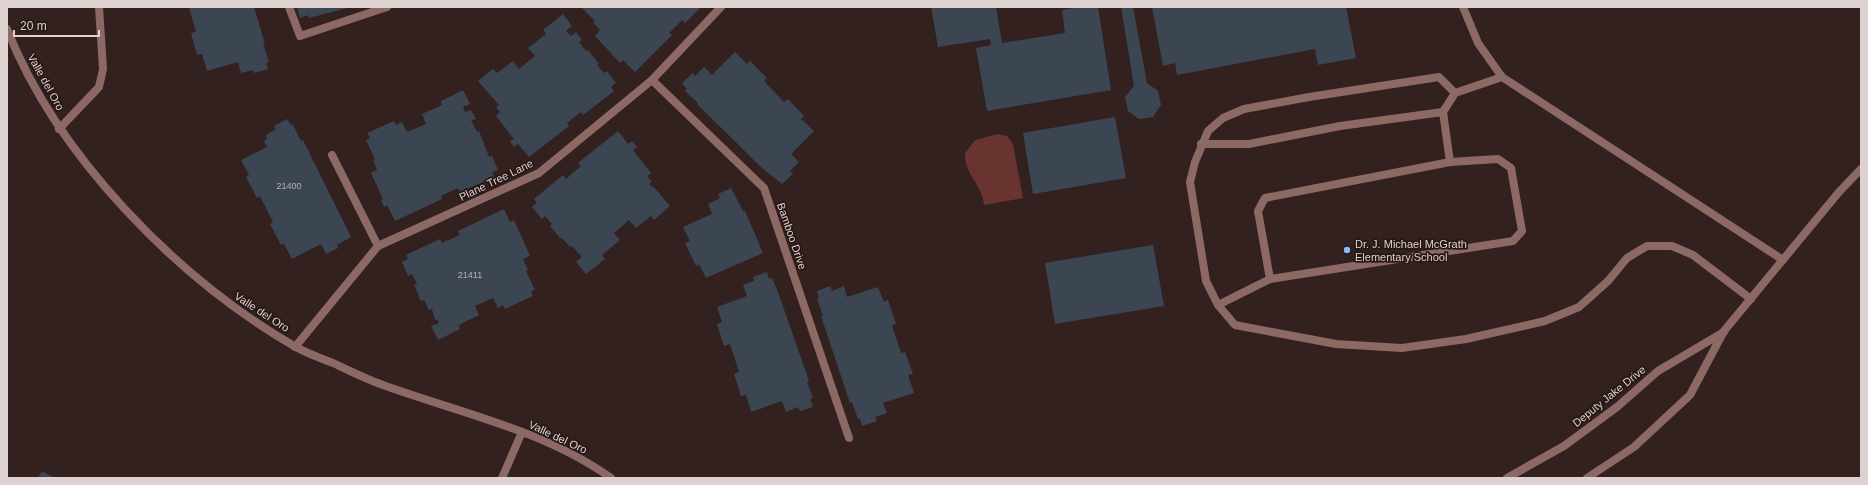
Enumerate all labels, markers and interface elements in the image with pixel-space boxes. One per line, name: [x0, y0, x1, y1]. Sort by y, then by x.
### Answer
scale bar: [14, 12, 99, 38]
text: 20 m: [20, 19, 47, 33]
street label: Valle del Oro: [26, 52, 66, 112]
street label: Plane Tree Lane: [457, 157, 535, 203]
house number: 21400: [276, 181, 302, 191]
street label: Bamboo Drive: [775, 201, 809, 271]
place label: Dr. J. Michael McGrath Elementary School: [1355, 238, 1467, 263]
marker: Dr. J. Michael McGrath Elementary School: [1342, 245, 1352, 255]
house number: 21411: [458, 270, 482, 280]
street label: Valle del Oro: [232, 290, 292, 334]
street label: Deputy Jake Drive: [1570, 363, 1648, 429]
street label: Valle del Oro: [527, 418, 589, 456]

